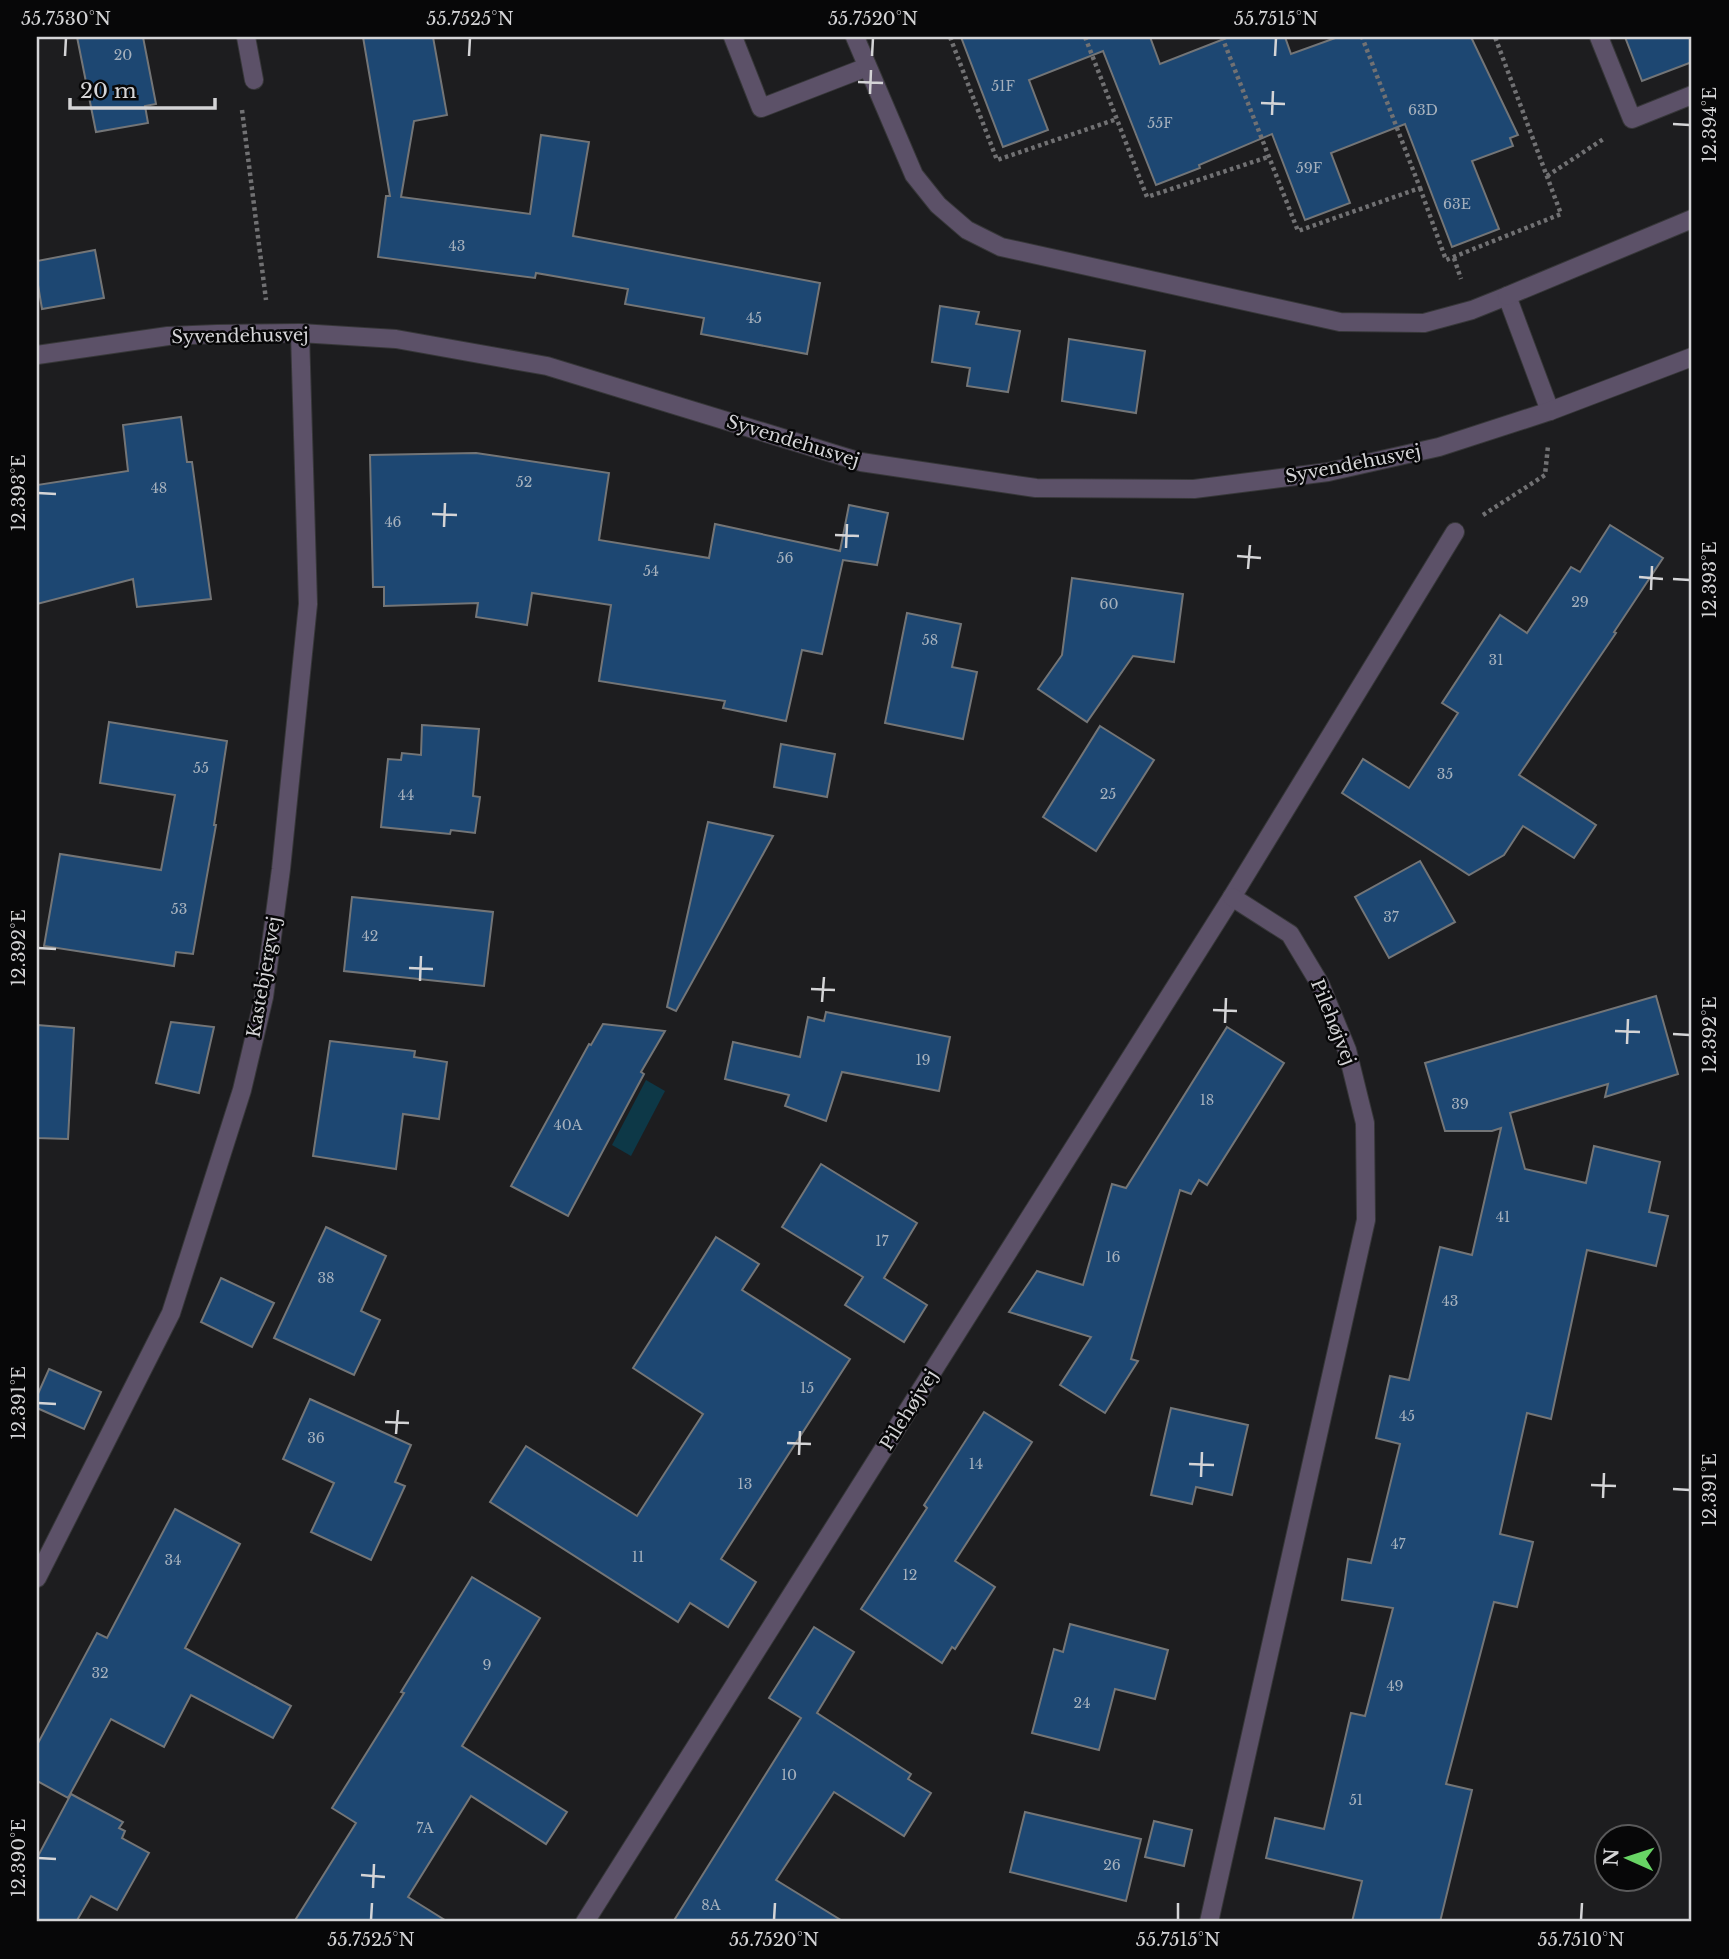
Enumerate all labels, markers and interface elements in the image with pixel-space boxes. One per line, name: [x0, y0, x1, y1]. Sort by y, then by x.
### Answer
text: 55.7530°N: [21, 8, 111, 30]
text: 55.7525°N: [426, 8, 514, 30]
text: 55.7520°N: [828, 8, 918, 30]
text: 55.7515°N: [1234, 8, 1318, 30]
house number: 20: [114, 46, 132, 64]
scale bar: [70, 66, 215, 110]
house number: 51F: [991, 77, 1015, 95]
text: 20 m: [80, 78, 137, 104]
text: 12.394°E: [1699, 87, 1721, 163]
house number: 63D: [1408, 101, 1438, 119]
house number: 55F: [1147, 114, 1173, 132]
house number: 59F: [1296, 159, 1323, 177]
house number: 63E: [1443, 195, 1471, 213]
house number: 43: [449, 237, 465, 255]
house number: 45: [746, 309, 762, 327]
street label: Syvendehusvej: [171, 324, 309, 348]
street label: Syvendehusvej: [724, 410, 862, 472]
street label: Syvendehusvej: [1283, 440, 1423, 488]
text: 12.393°E: [8, 455, 30, 531]
house number: 52: [516, 473, 532, 491]
house number: 48: [151, 479, 167, 497]
house number: 46: [384, 513, 402, 531]
text: 12.393°E: [1699, 542, 1721, 618]
house number: 56: [777, 549, 793, 567]
house number: 54: [643, 562, 659, 580]
house number: 29: [1571, 593, 1589, 611]
house number: 60: [1100, 595, 1119, 613]
house number: 58: [922, 631, 938, 649]
house number: 31: [1489, 651, 1503, 669]
house number: 55: [193, 759, 209, 777]
house number: 35: [1437, 765, 1453, 783]
house number: 25: [1100, 785, 1116, 803]
house number: 44: [398, 786, 414, 804]
house number: 53: [171, 900, 187, 918]
house number: 37: [1383, 908, 1400, 926]
text: 12.392°E: [8, 910, 30, 986]
street label: Kastebjergvej: [243, 915, 285, 1039]
house number: 42: [362, 927, 378, 945]
street label: Pilehøjvej: [1306, 976, 1360, 1068]
text: 12.392°E: [1699, 997, 1721, 1073]
house number: 19: [915, 1051, 931, 1069]
house number: 18: [1200, 1091, 1214, 1109]
house number: 39: [1451, 1095, 1469, 1113]
house number: 40A: [554, 1116, 583, 1134]
house number: 41: [1496, 1208, 1510, 1226]
house number: 17: [875, 1232, 890, 1250]
house number: 16: [1105, 1248, 1121, 1266]
house number: 38: [317, 1269, 335, 1287]
house number: 43: [1442, 1292, 1458, 1310]
text: 12.391°E: [8, 1366, 30, 1440]
street label: Pilehøjvej: [876, 1366, 942, 1454]
house number: 15: [800, 1379, 814, 1397]
house number: 45: [1399, 1407, 1415, 1425]
house number: 36: [307, 1429, 325, 1447]
text: 12.391°E: [1699, 1453, 1721, 1527]
house number: 14: [969, 1455, 983, 1473]
house number: 13: [738, 1475, 752, 1493]
house number: 47: [1390, 1535, 1407, 1553]
house number: 11: [632, 1548, 644, 1566]
house number: 34: [165, 1551, 181, 1569]
house number: 12: [903, 1566, 917, 1584]
house number: 9: [482, 1656, 492, 1674]
house number: 32: [91, 1664, 109, 1682]
house number: 49: [1386, 1677, 1404, 1695]
house number: 24: [1074, 1694, 1090, 1712]
house number: 10: [781, 1766, 797, 1784]
house number: 51: [1349, 1791, 1363, 1809]
text: 12.390°E: [8, 1819, 30, 1897]
house number: 7A: [416, 1819, 434, 1837]
north arrow: [1592, 1822, 1662, 1892]
text: N: [1600, 1847, 1623, 1867]
house number: 26: [1103, 1856, 1121, 1874]
house number: 8A: [701, 1896, 721, 1914]
text: 55.7525°N: [327, 1929, 415, 1951]
text: 55.7520°N: [729, 1929, 819, 1951]
text: 55.7515°N: [1136, 1929, 1220, 1951]
text: 55.7510°N: [1537, 1929, 1625, 1951]

